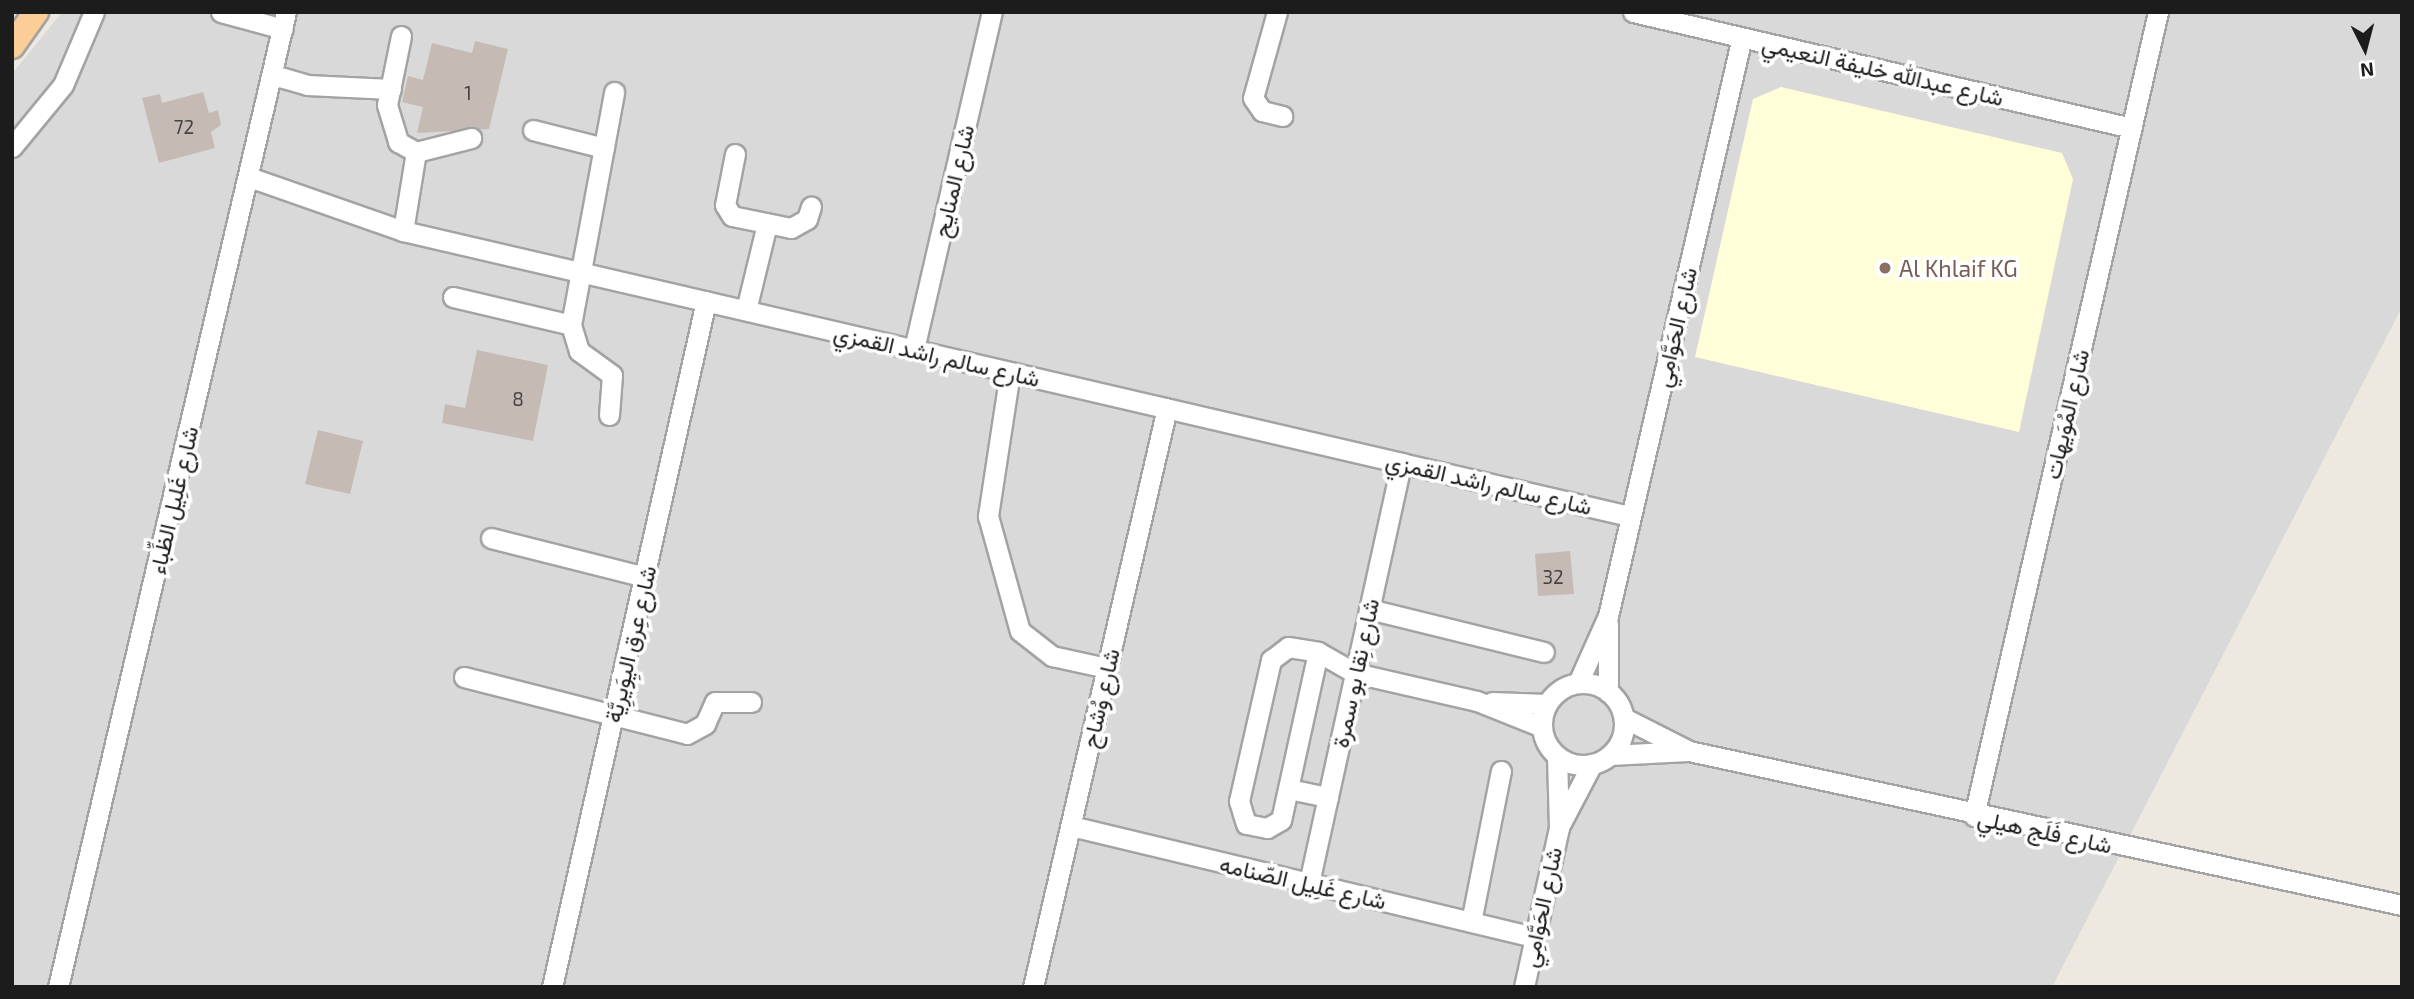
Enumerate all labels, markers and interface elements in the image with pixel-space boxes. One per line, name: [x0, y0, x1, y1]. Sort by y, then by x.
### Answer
north arrow: [2330, 14, 2400, 84]
street label: شارع عبدالله خليفة النعيمي: [1760, 29, 2006, 111]
text: N: [2359, 58, 2375, 83]
house number: 1: [464, 82, 472, 104]
house number: 72: [174, 116, 194, 138]
street label: شارع المنايح: [927, 122, 979, 240]
place label: Al Khlaif KG: [1899, 254, 2019, 282]
marker: Al Khlaif KG: [1877, 260, 1893, 276]
street label: شارع الحَوَّامِي: [1648, 264, 1702, 390]
street label: شارع سالم راشد القمزي: [831, 318, 1043, 392]
street label: شارع المُوَيهات: [2038, 346, 2094, 482]
house number: 8: [512, 388, 524, 410]
street label: شارع غَلِيل الظِّباء: [143, 423, 203, 577]
street label: شارع سالم راشد القمزي: [1383, 446, 1595, 520]
street label: شارع عِرق اليِوَيرِيَّة: [599, 563, 661, 725]
house number: 32: [1542, 566, 1564, 588]
street label: شارع نِقا بو سمرة: [1326, 596, 1384, 750]
street label: شارع وُشاح: [1075, 646, 1125, 750]
street label: شارع فَلَج هيلي: [1975, 803, 2115, 859]
street label: شارع الحَوَّامِي: [1515, 844, 1567, 970]
street label: شارع غَلِيل الصّنامه: [1217, 849, 1389, 915]

